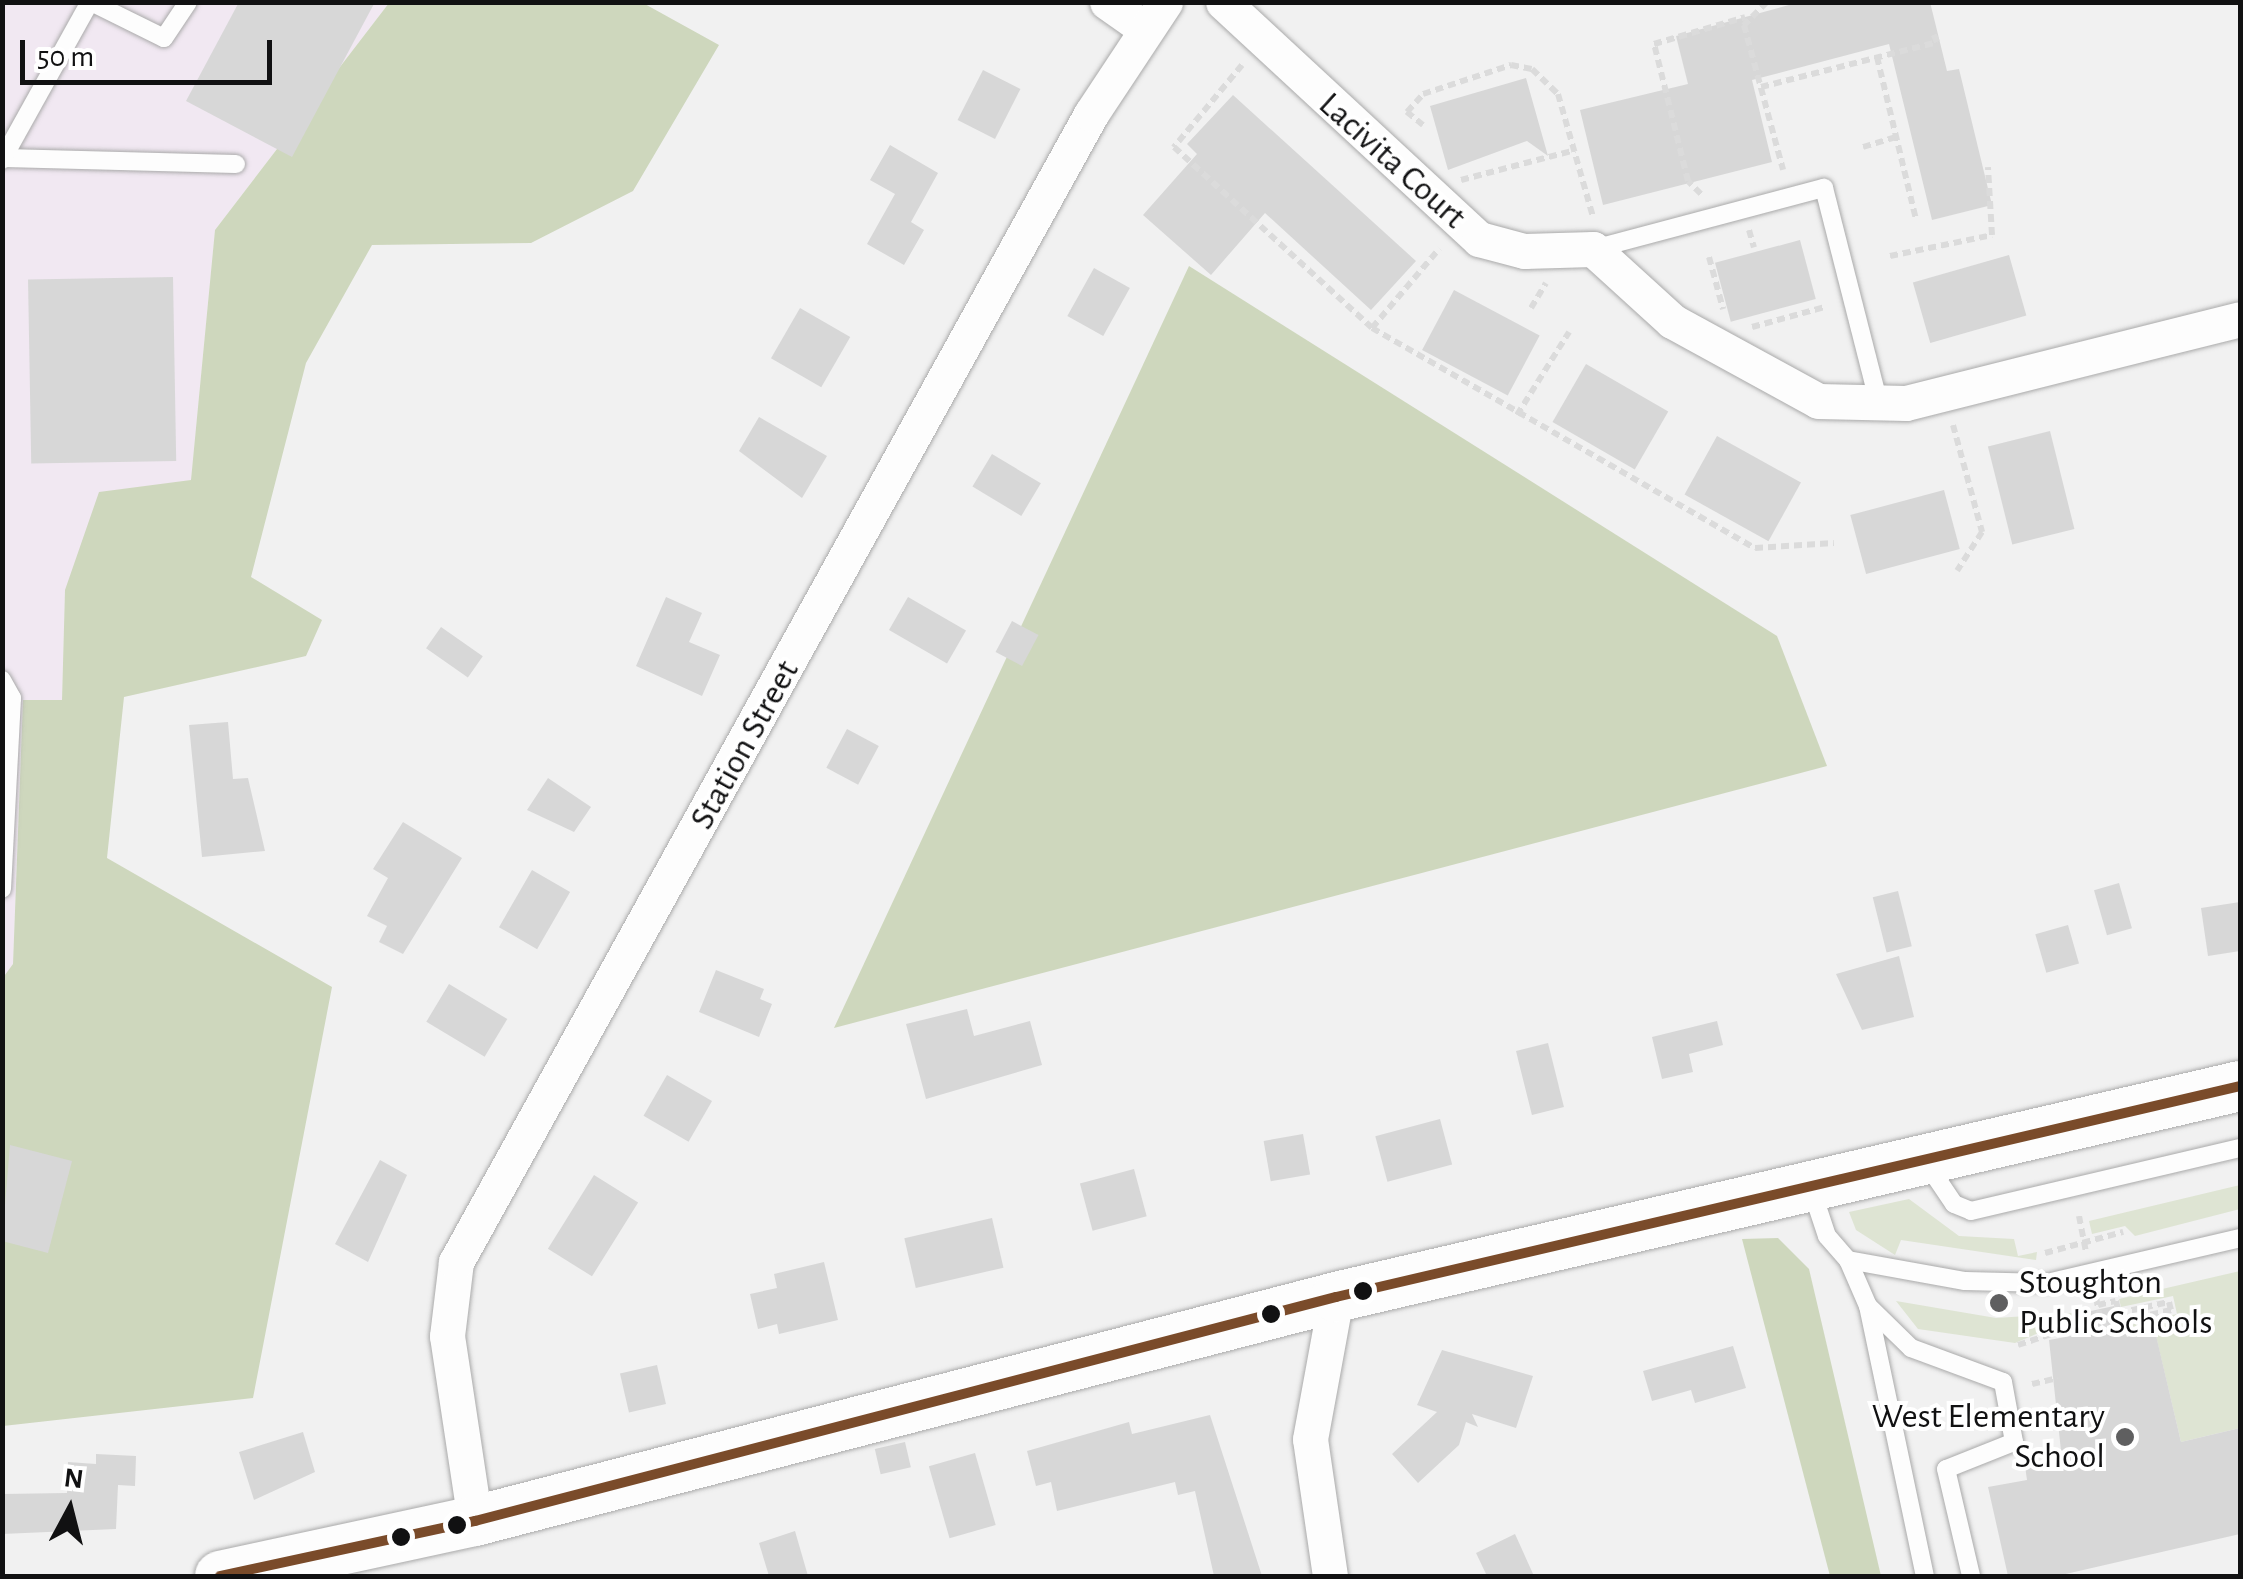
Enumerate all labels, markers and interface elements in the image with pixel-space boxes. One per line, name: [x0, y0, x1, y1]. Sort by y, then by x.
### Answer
scale bar: [25, 20, 278, 82]
text: 50 m: [37, 42, 94, 72]
street label: Lacivita Court: [1310, 84, 1474, 238]
street label: Station Street: [681, 653, 809, 837]
place label: Stoughton Public Schools: [2019, 1262, 2212, 1344]
unlabelled marker: [1353, 1281, 1373, 1301]
marker: Stoughton Public Schools: [1988, 1292, 2010, 1314]
unlabelled marker: [1261, 1304, 1281, 1324]
place label: West Elementary School: [1872, 1396, 2105, 1478]
marker: West Elementary School: [2114, 1426, 2136, 1448]
north arrow: [20, 1459, 120, 1559]
text: N: [62, 1464, 85, 1494]
unlabelled marker: [447, 1515, 467, 1535]
unlabelled marker: [391, 1527, 411, 1547]

